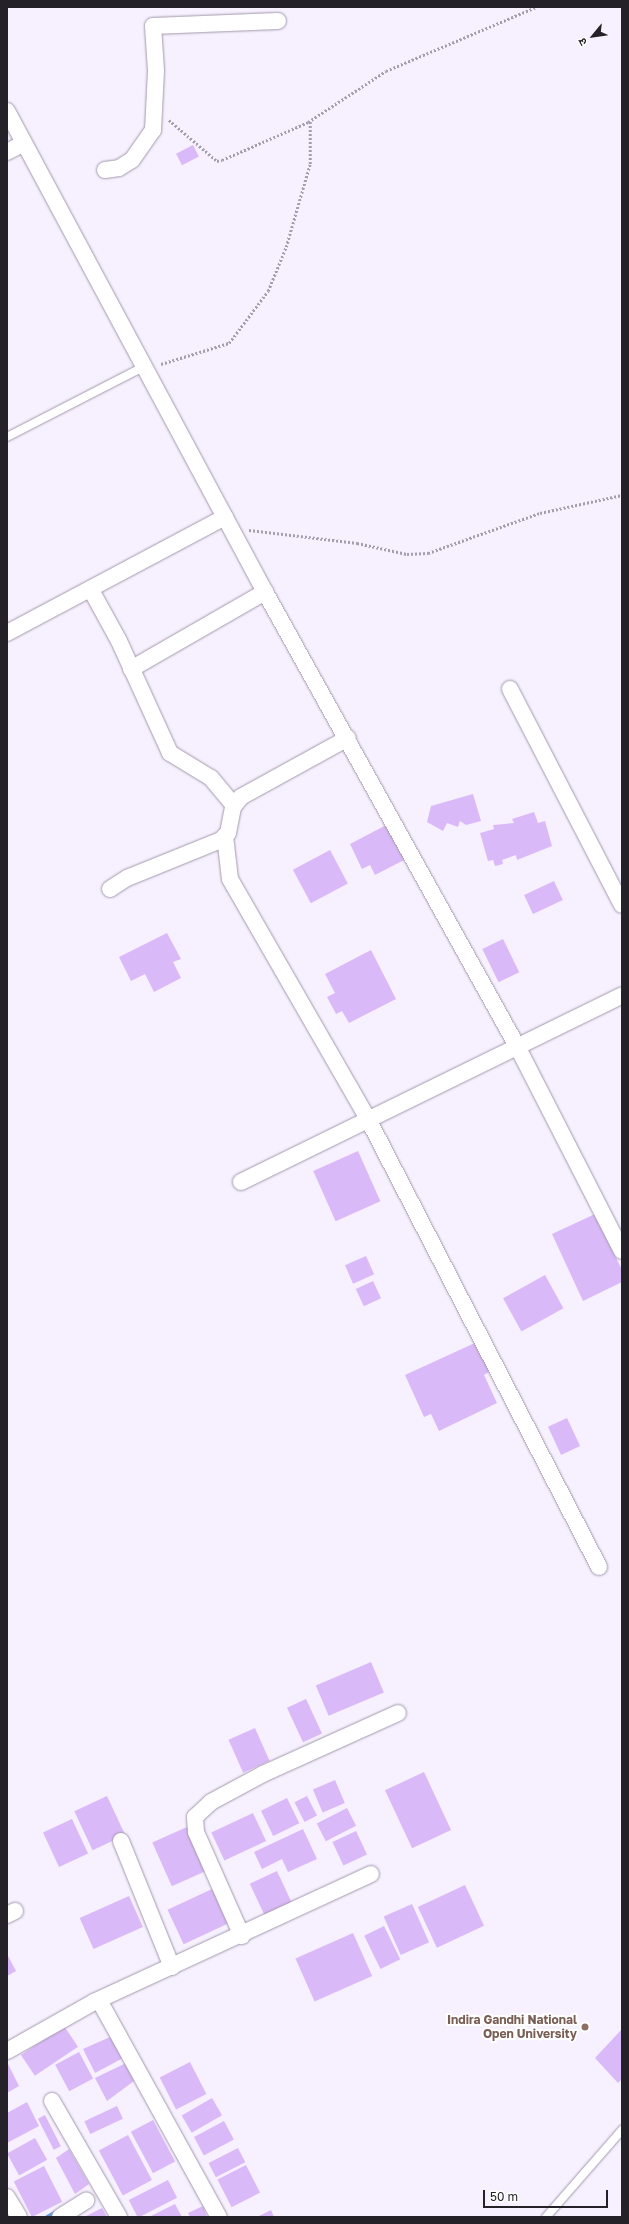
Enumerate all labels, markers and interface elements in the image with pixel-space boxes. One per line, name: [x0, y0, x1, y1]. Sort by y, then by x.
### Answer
north arrow: [573, 16, 613, 56]
text: उ: [575, 36, 589, 48]
place label: Indira Gandhi National Open University: [447, 2013, 577, 2041]
marker: Indira Gandhi National Open University: [580, 2022, 590, 2032]
scale bar: [485, 2182, 610, 2208]
text: 50 m: [490, 2189, 518, 2204]

